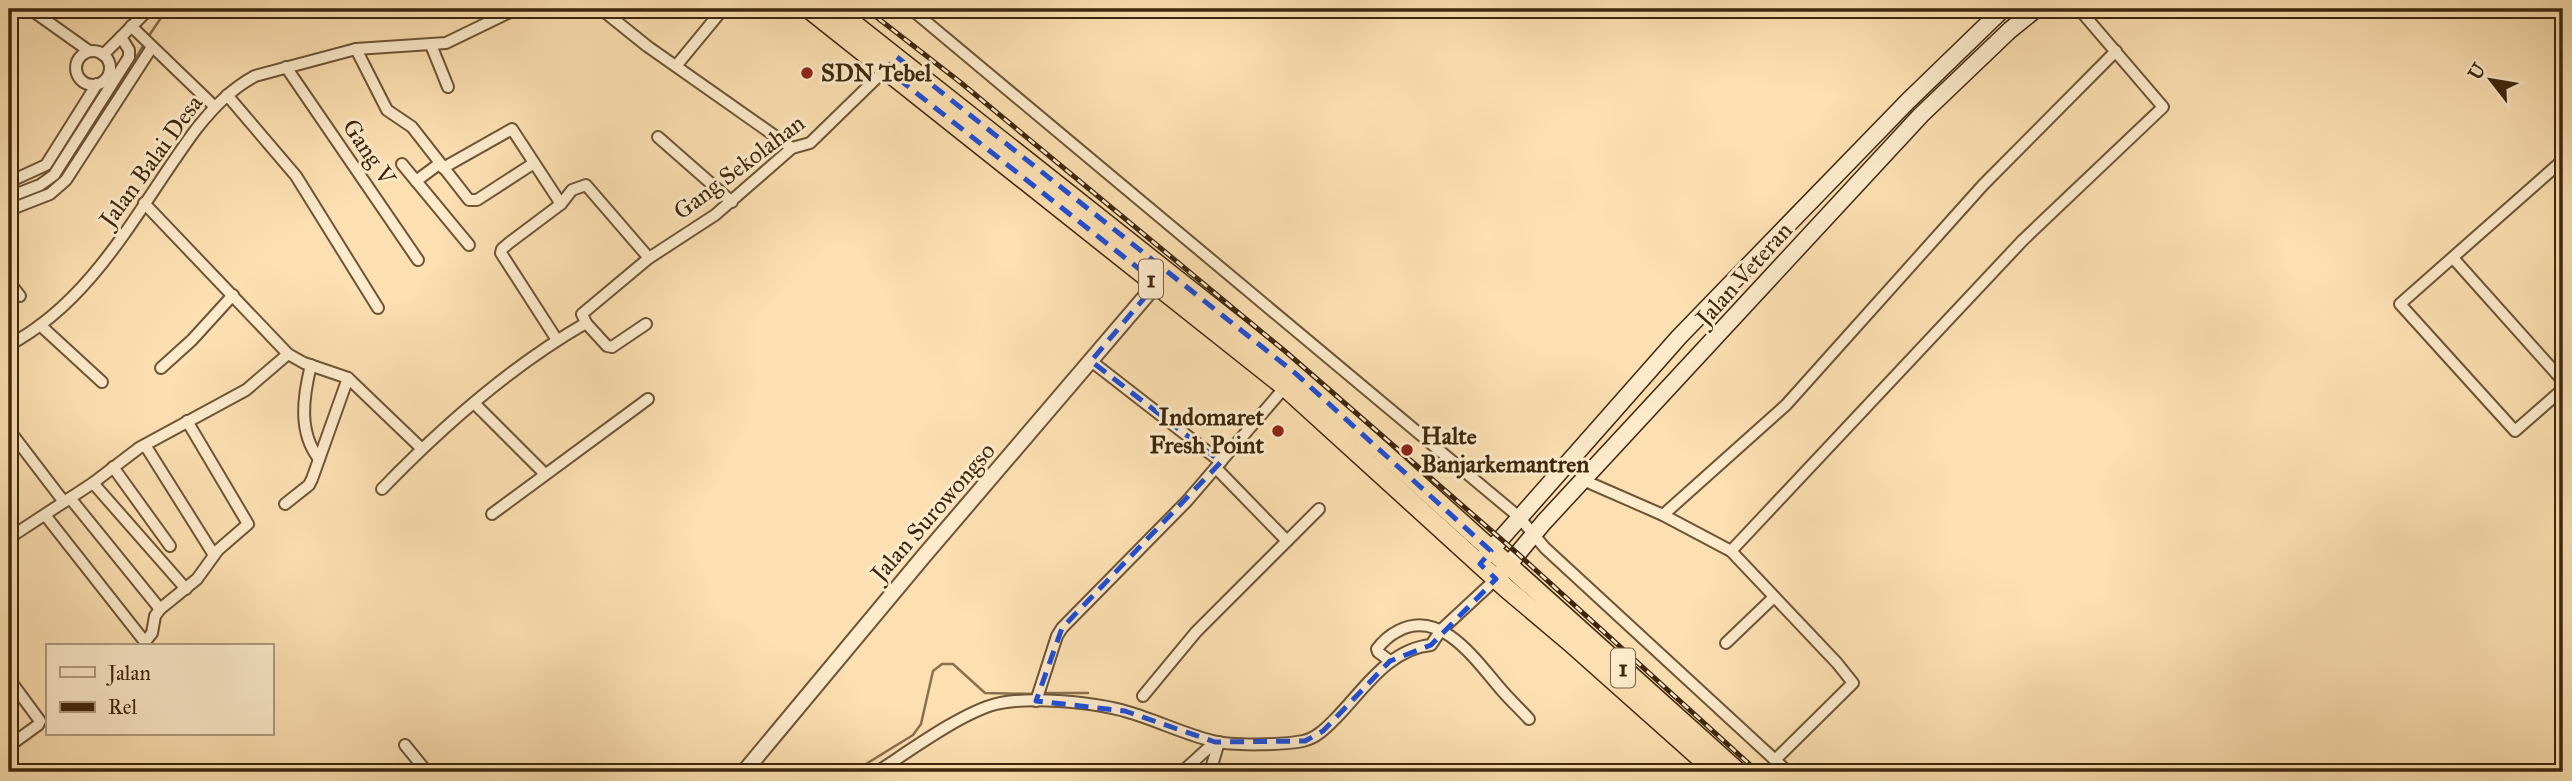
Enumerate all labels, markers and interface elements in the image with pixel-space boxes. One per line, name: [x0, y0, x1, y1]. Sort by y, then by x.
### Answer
north arrow: [2456, 46, 2526, 116]
place label: SDN Tebel: [821, 58, 932, 88]
text: U: [2463, 58, 2491, 84]
marker: SDN Tebel: [799, 65, 815, 81]
street label: Jalan Balai Desa: [91, 88, 210, 235]
street label: Gang Sekolahan: [667, 108, 811, 226]
street label: Gang V: [336, 113, 403, 192]
street label: Jalan Veteran: [1687, 216, 1799, 334]
road number: 1: [1139, 260, 1163, 298]
place label: Indomaret Fresh Point: [1149, 402, 1265, 460]
place label: Halte Banjarkemantren: [1421, 421, 1589, 479]
marker: Indomaret Fresh Point: [1270, 423, 1286, 439]
street label: Jalan Surowongso: [862, 436, 1002, 590]
marker: Halte Banjarkemantren: [1399, 442, 1415, 458]
legend: [46, 644, 273, 736]
road number: 1: [1611, 648, 1635, 688]
text: Jalan: [106, 660, 151, 686]
text: Rel: [108, 694, 137, 720]

